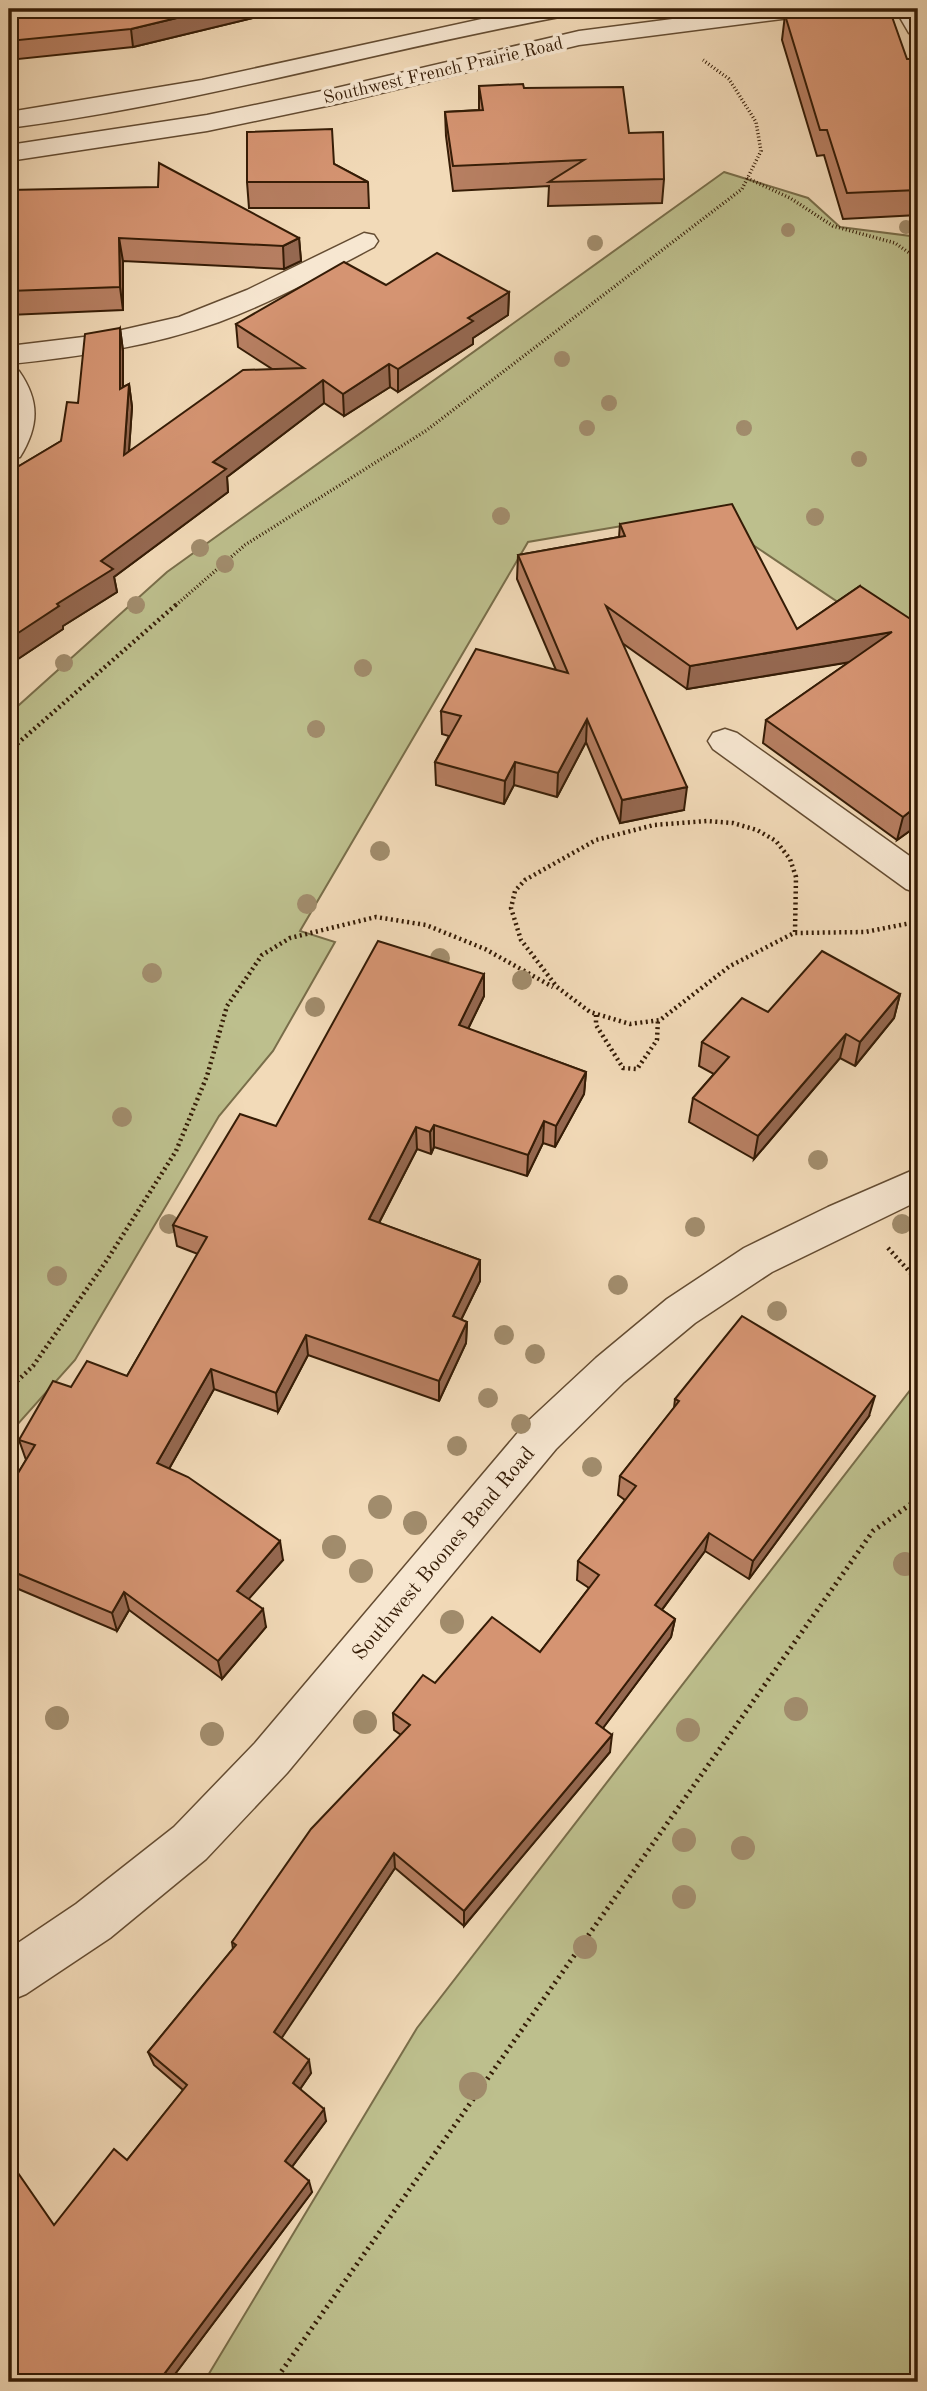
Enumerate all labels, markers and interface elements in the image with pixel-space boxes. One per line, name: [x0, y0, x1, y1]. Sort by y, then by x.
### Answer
street label: Southwest French Prairie Road: [322, 35, 565, 107]
street label: Southwest Boones Bend Road: [349, 1443, 539, 1665]

